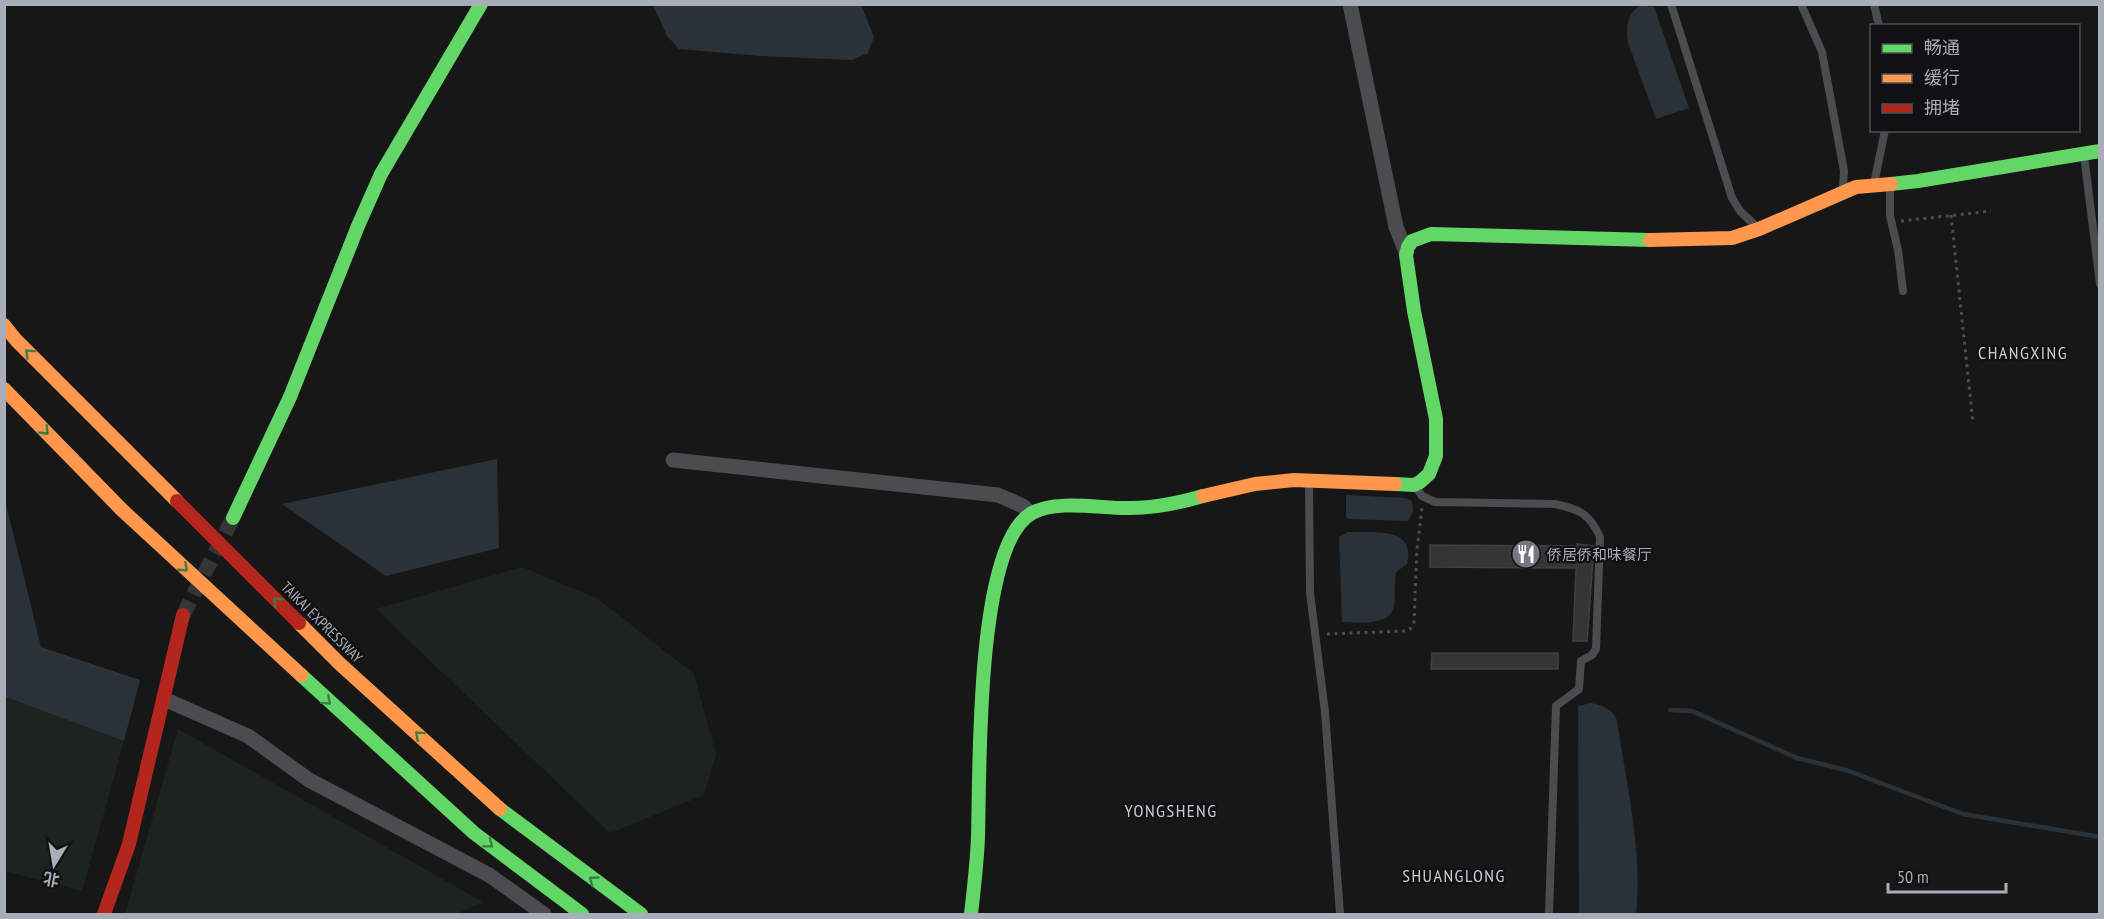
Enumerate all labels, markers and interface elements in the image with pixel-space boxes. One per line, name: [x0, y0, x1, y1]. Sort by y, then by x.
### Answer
legend: [1870, 24, 2080, 132]
text: 畅通: [1924, 36, 1960, 59]
text: 缓行: [1924, 66, 1960, 89]
text: 拥堵: [1924, 96, 1960, 119]
district label: CHANGXING: [1978, 341, 2068, 364]
one-way arrow: [26, 350, 37, 361]
one-way arrow: [38, 424, 49, 435]
restaurant icon: 侨居侨和味餐厅: [1510, 538, 1542, 570]
place label: 侨居侨和味餐厅: [1547, 545, 1652, 564]
one-way arrow: [178, 561, 188, 572]
street label: TAIKAI EXPRESSWAY: [277, 577, 367, 667]
one-way arrow: [274, 598, 285, 609]
one-way arrow: [320, 694, 331, 705]
one-way arrow: [415, 731, 426, 742]
district label: YONGSHENG: [1124, 799, 1218, 822]
north arrow: [24, 835, 84, 895]
one-way arrow: [482, 837, 493, 848]
scale bar: [1888, 856, 2006, 894]
district label: SHUANGLONG: [1402, 864, 1506, 887]
text: 50 m: [1897, 865, 1929, 888]
text: 北: [41, 868, 61, 891]
one-way arrow: [589, 876, 600, 887]

